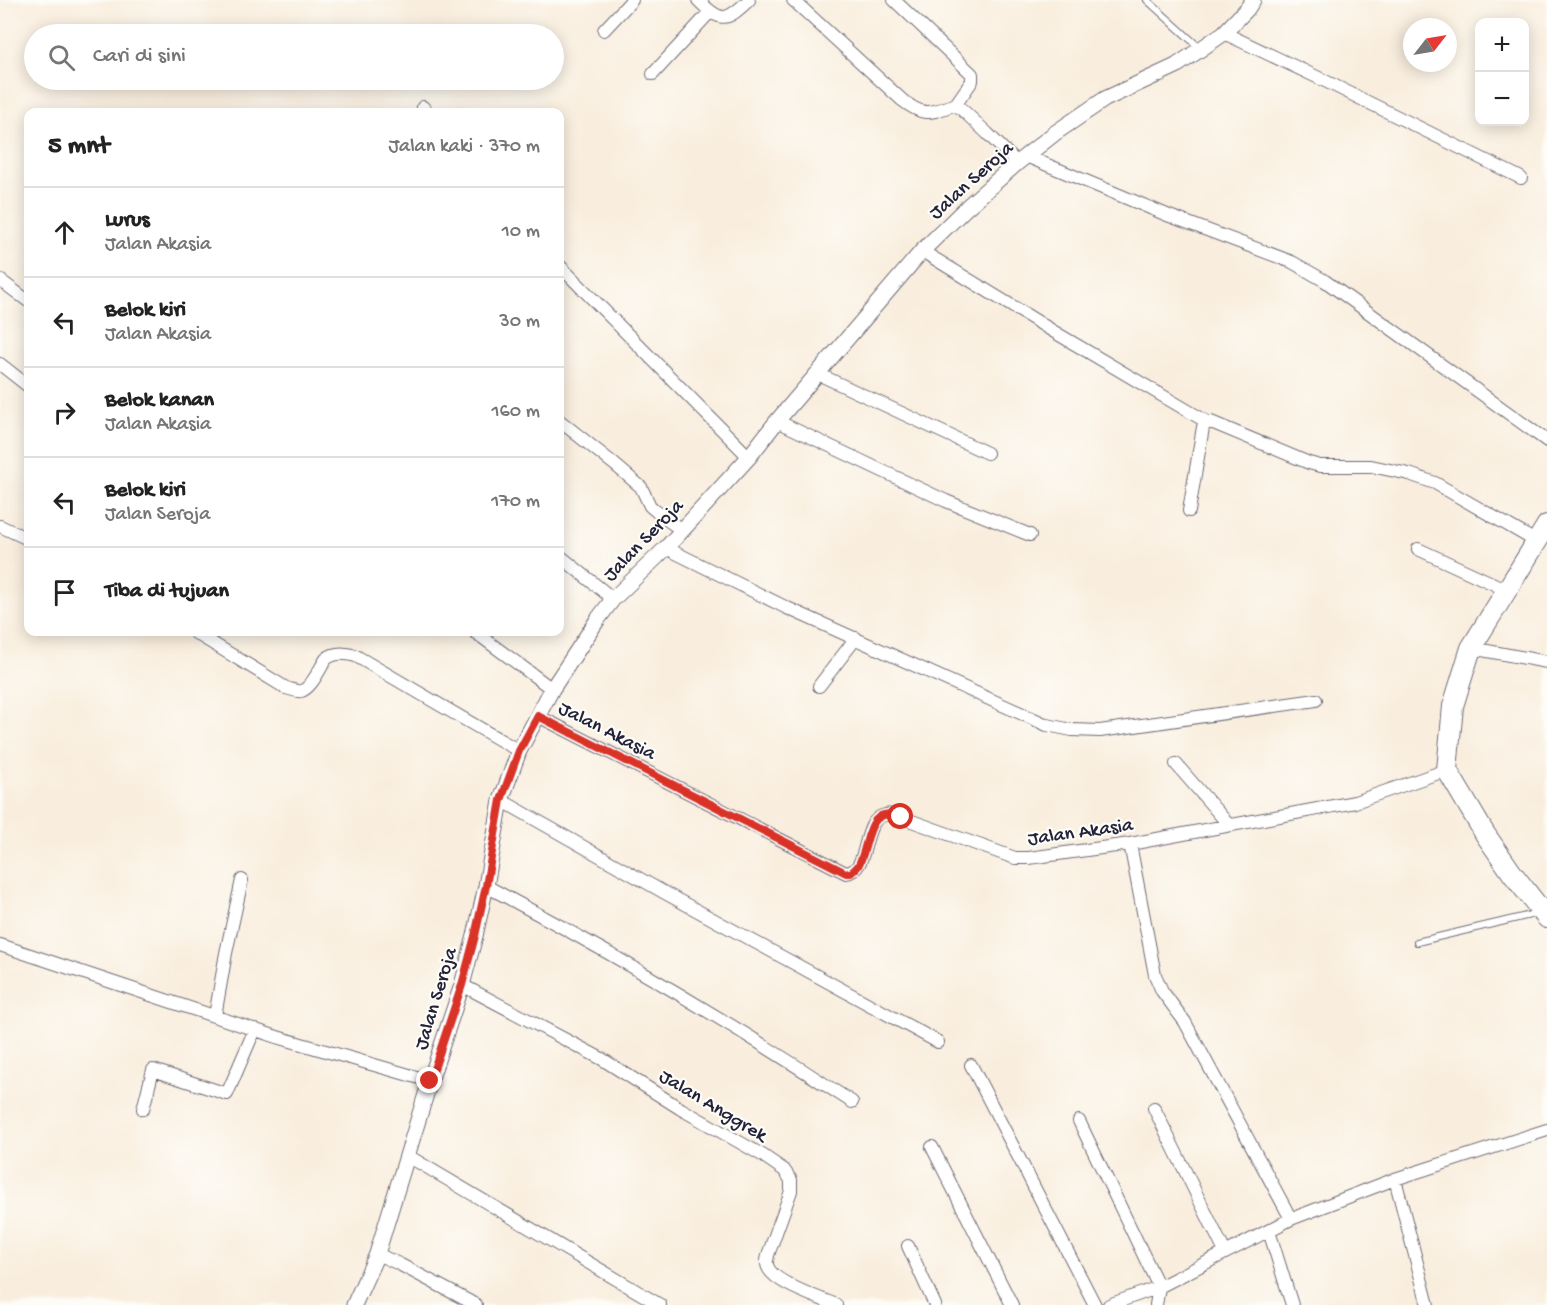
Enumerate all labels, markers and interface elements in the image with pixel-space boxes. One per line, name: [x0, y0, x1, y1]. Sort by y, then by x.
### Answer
north arrow: [1403, 18, 1457, 72]
map controls: [1475, 18, 1529, 126]
button: +: [1475, 18, 1529, 72]
search box: [24, 24, 564, 90]
icon: search: [45, 41, 78, 74]
text: Cari di sini: [93, 44, 186, 70]
button: −: [1475, 72, 1529, 126]
text: 5 mnt: [48, 132, 109, 163]
text: Jalan kaki · 370 m: [388, 136, 540, 159]
street label: Jalan Seroja: [925, 137, 1020, 225]
text: Lurus: [105, 208, 150, 234]
icon: ahead: [48, 216, 81, 249]
text: 10 m: [502, 221, 540, 244]
text: Jalan Akasia: [105, 234, 211, 257]
text: Belok kiri: [105, 298, 186, 324]
icon: left: [48, 306, 81, 339]
text: 30 m: [499, 311, 540, 334]
text: Jalan Akasia: [105, 324, 211, 347]
text: Belok kanan: [105, 388, 214, 414]
icon: right: [48, 396, 81, 429]
text: 160 m: [491, 401, 540, 424]
text: Jalan Akasia: [105, 414, 211, 437]
text: Belok kiri: [105, 478, 186, 504]
icon: left: [48, 486, 81, 519]
text: 170 m: [491, 491, 540, 514]
street label: Jalan Seroja: [600, 495, 690, 587]
text: Jalan Seroja: [105, 504, 210, 527]
icon: arrive: [48, 576, 81, 609]
text: Tiba di tujuan: [105, 579, 229, 605]
street label: Jalan Akasia: [554, 698, 660, 767]
route start: [887, 803, 913, 829]
street label: Jalan Akasia: [1026, 815, 1135, 852]
street label: Jalan Seroja: [411, 944, 464, 1053]
street label: Jalan Anggrek: [654, 1066, 772, 1149]
route end: [416, 1067, 442, 1093]

